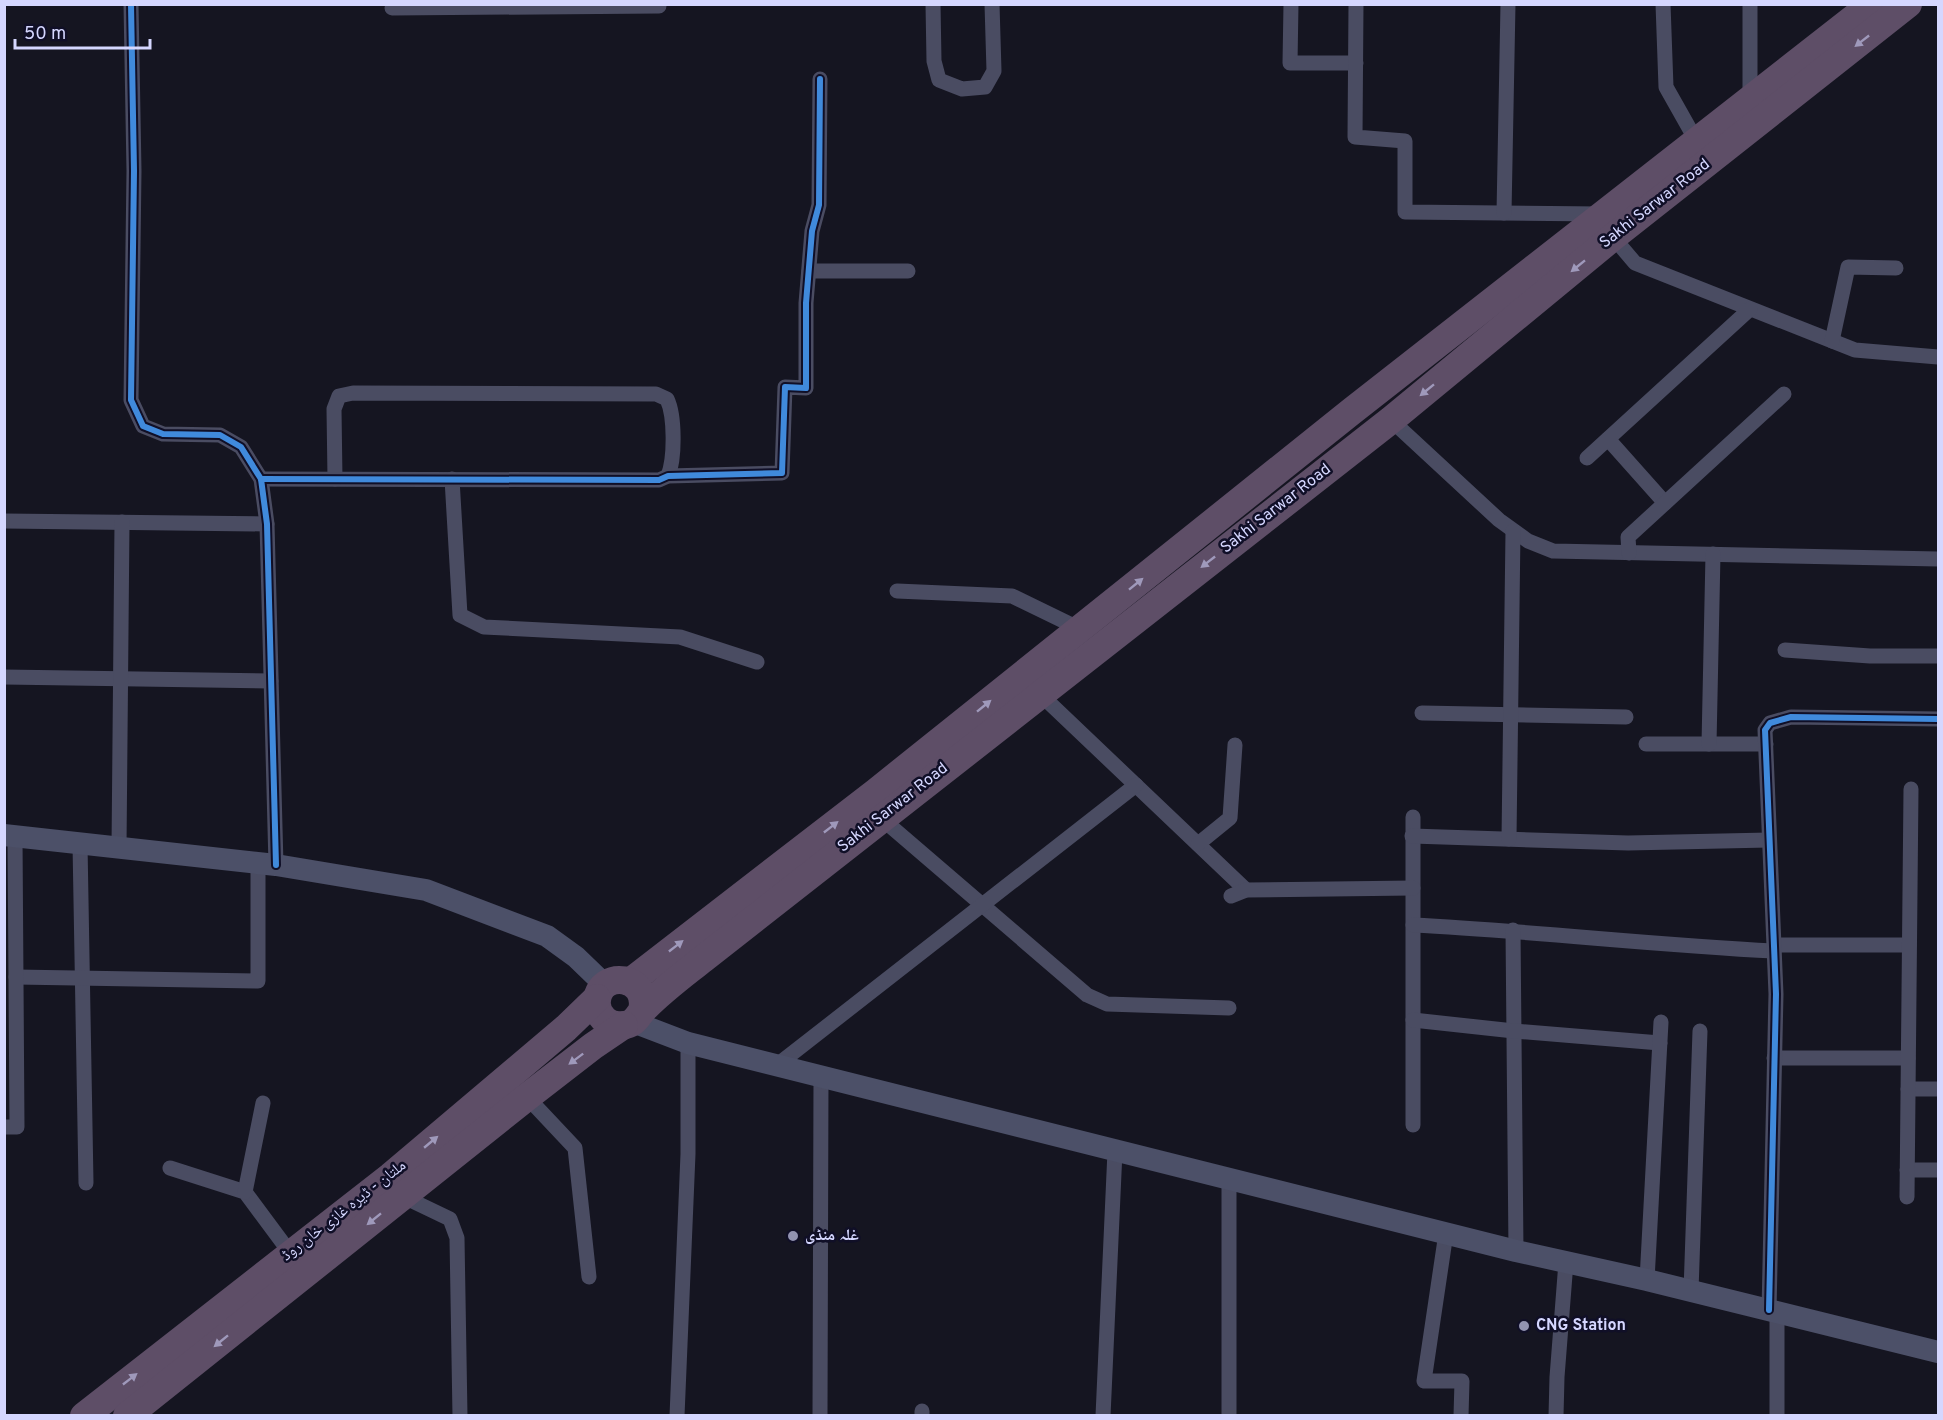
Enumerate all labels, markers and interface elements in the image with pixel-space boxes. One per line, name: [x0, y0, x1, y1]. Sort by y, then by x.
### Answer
scale bar: [15, 12, 150, 50]
text: 50 m: [24, 23, 66, 46]
one-way arrow: [1855, 34, 1870, 46]
street label: Sakhi Sarwar Road: [1596, 155, 1714, 253]
one-way arrow: [1570, 259, 1586, 272]
one-way arrow: [1419, 383, 1435, 396]
street label: Sakhi Sarwar Road: [1217, 460, 1335, 558]
one-way arrow: [1200, 556, 1216, 569]
one-way arrow: [1128, 578, 1143, 591]
one-way arrow: [976, 699, 992, 712]
street label: Sakhi Sarwar Road: [834, 759, 952, 857]
one-way arrow: [823, 820, 839, 833]
one-way arrow: [669, 940, 684, 952]
one-way arrow: [569, 1053, 584, 1065]
one-way arrow: [423, 1135, 439, 1148]
street label: ملتان - ڈیرہ غازی خان روڈ: [278, 1156, 410, 1266]
one-way arrow: [366, 1212, 381, 1225]
place label: غلہ منڈی: [805, 1226, 859, 1246]
marker: غلہ منڈی: [786, 1229, 800, 1243]
place label: CNG Station: [1536, 1316, 1626, 1336]
marker: CNG Station: [1517, 1319, 1531, 1333]
one-way arrow: [213, 1334, 229, 1347]
one-way arrow: [122, 1373, 138, 1386]

